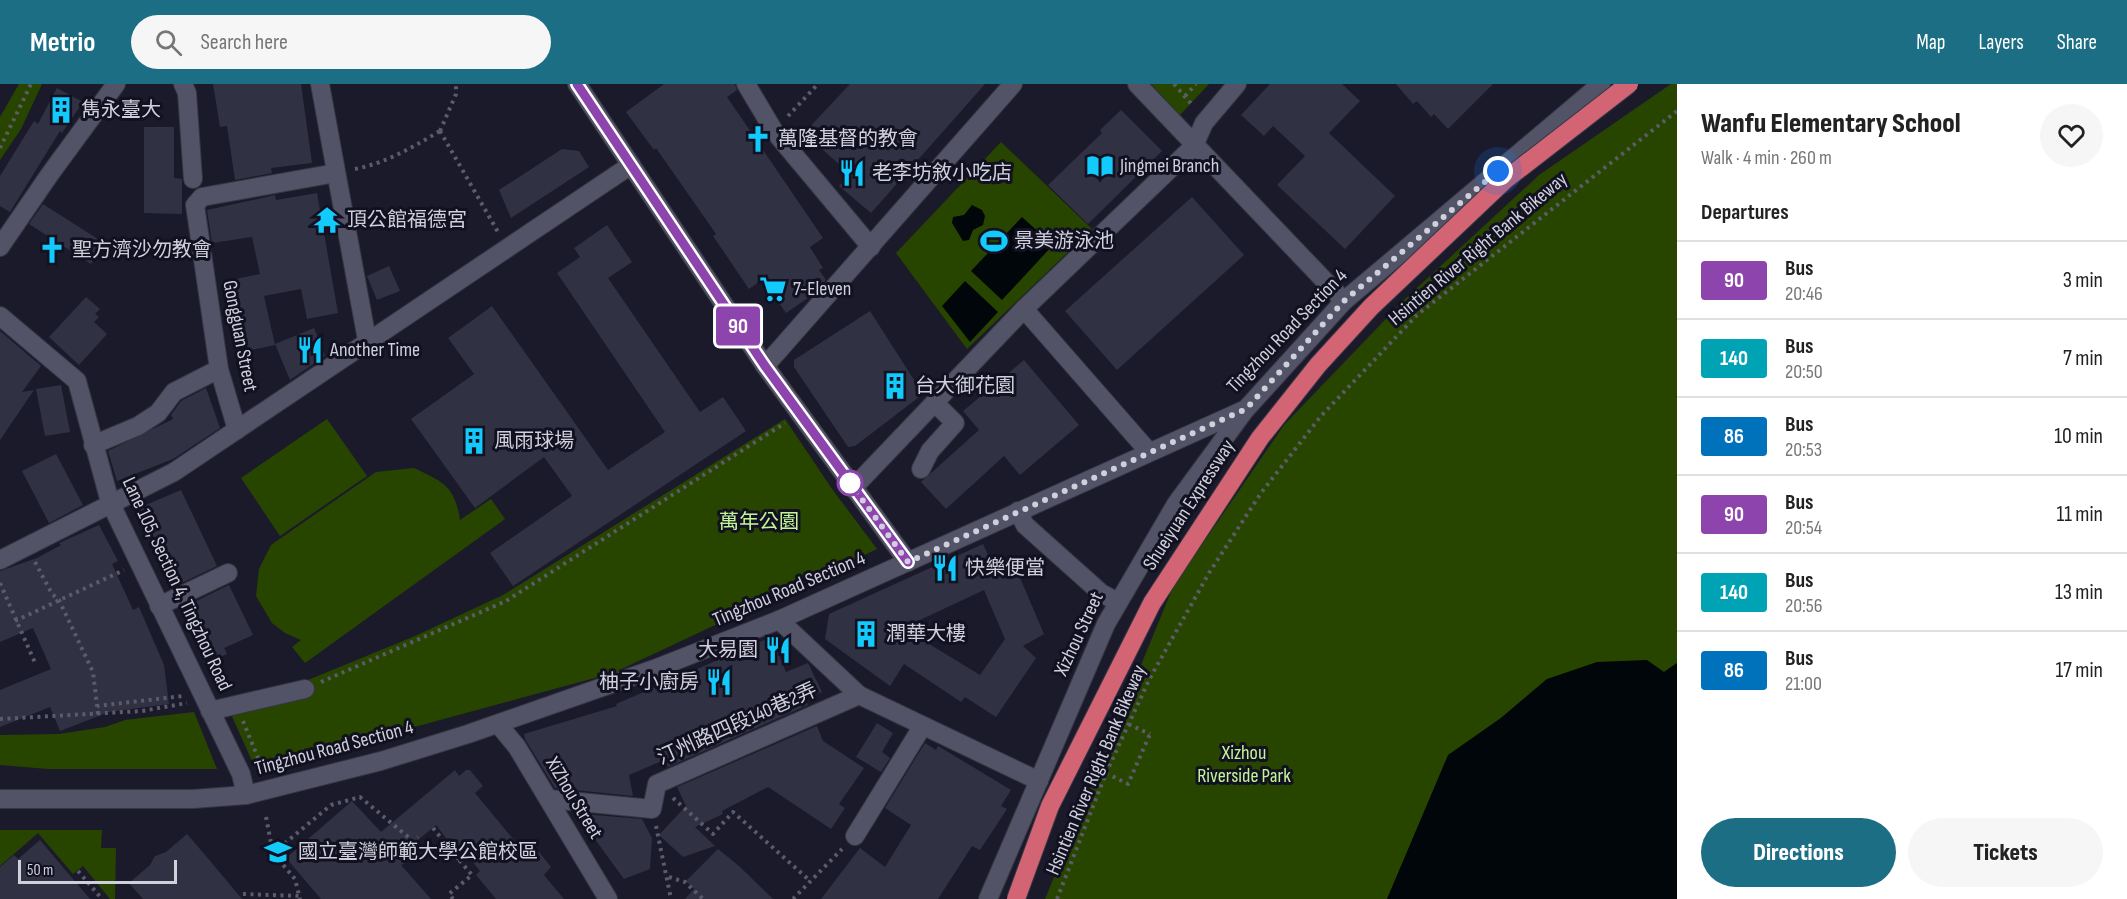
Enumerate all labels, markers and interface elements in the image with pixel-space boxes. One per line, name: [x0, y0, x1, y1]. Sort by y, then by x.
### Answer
search box: [131, 15, 551, 69]
text: Metrio: [30, 26, 95, 59]
icon: search: [152, 26, 185, 59]
text: Search here: [200, 29, 288, 56]
text: Map: [1916, 30, 1945, 55]
text: Layers: [1978, 30, 2024, 55]
text: Share: [2057, 30, 2097, 55]
building icon: 雋永臺大: [46, 95, 76, 125]
place label: 雋永臺大: [81, 98, 161, 122]
button: heart: [2040, 104, 2103, 167]
text: Wanfu Elementary School: [1701, 107, 1961, 140]
church icon: 萬隆基督的教會: [743, 124, 773, 154]
place label: 萬隆基督的教會: [778, 127, 918, 151]
text: Walk · 4 min · 260 m: [1701, 146, 1832, 170]
library icon: Jingmei Branch: [1085, 151, 1115, 181]
place label: Jingmei Branch: [1119, 154, 1219, 178]
your location: [1483, 156, 1513, 186]
restaurant icon: 老李坊敘小吃店: [837, 158, 867, 188]
place label: 老李坊敘小吃店: [872, 161, 1012, 185]
street label: Hsintien River Right Bank Bikeway: [1384, 167, 1572, 331]
text: Departures: [1701, 199, 1789, 226]
temple icon: 頂公館福德宮: [312, 205, 342, 235]
place label: 頂公館福德宮: [347, 208, 467, 232]
sports icon: 景美游泳池: [979, 226, 1009, 256]
place label: 景美游泳池: [1014, 229, 1114, 253]
church icon: 聖方濟沙勿教會: [37, 235, 67, 265]
place label: 聖方濟沙勿教會: [72, 238, 212, 262]
text: Bus: [1785, 255, 1814, 282]
street label: Tingzhou Road Section 4: [1222, 264, 1352, 398]
text: 3 min: [2063, 267, 2103, 294]
text: 90: [1724, 268, 1744, 293]
supermarket icon: 7-Eleven: [758, 274, 788, 304]
place label: 7-Eleven: [793, 277, 851, 301]
street label: Gongguan Street: [217, 278, 263, 394]
text: 20:46: [1785, 282, 1823, 306]
line badge: 90: [711, 306, 765, 346]
text: 90: [728, 314, 748, 339]
text: Bus: [1785, 333, 1814, 360]
restaurant icon: Another Time: [295, 335, 325, 365]
place label: Another Time: [329, 338, 420, 362]
text: 7 min: [2063, 345, 2103, 372]
text: 140: [1720, 346, 1748, 371]
text: 20:50: [1785, 360, 1823, 384]
building icon: 台大御花園: [880, 371, 910, 401]
place label: 台大御花園: [915, 374, 1015, 398]
text: Bus: [1785, 411, 1814, 438]
text: 10 min: [2054, 423, 2103, 450]
text: 86: [1724, 424, 1744, 449]
building icon: 風雨球場: [459, 426, 489, 456]
place label: 風雨球場: [494, 429, 574, 453]
street label: Shueiyuan Expressway: [1138, 435, 1240, 575]
text: 20:53: [1785, 438, 1822, 462]
unlabelled marker: [837, 470, 863, 496]
street label: Lane 105, Section 4, Tingzhou Road: [117, 473, 237, 695]
text: Bus: [1785, 489, 1814, 516]
text: 11 min: [2056, 501, 2103, 528]
text: 90: [1724, 502, 1744, 527]
park label: 萬年公園: [719, 510, 799, 534]
text: 20:54: [1785, 516, 1822, 540]
street label: Tingzhou Road Section 4: [709, 546, 869, 632]
restaurant icon: 快樂便當: [930, 553, 960, 583]
place label: 快樂便當: [965, 556, 1045, 580]
text: Bus: [1785, 567, 1814, 594]
text: 13 min: [2055, 579, 2103, 606]
text: 140: [1720, 580, 1748, 605]
street label: Xizhou Street: [1049, 588, 1109, 681]
text: 20:56: [1785, 594, 1822, 618]
building icon: 潤華大樓: [851, 619, 881, 649]
place label: 潤華大樓: [886, 622, 966, 646]
restaurant icon: 大易園: [763, 635, 793, 665]
place label: 大易園: [698, 638, 758, 662]
text: Bus: [1785, 645, 1814, 672]
text: 17 min: [2055, 657, 2103, 684]
text: 86: [1724, 658, 1744, 683]
street label: Hsintien River Right Bank Bikeway: [1041, 661, 1151, 879]
restaurant icon: 柚子小廚房: [704, 667, 734, 697]
place label: 柚子小廚房: [599, 670, 699, 694]
text: 21:00: [1785, 672, 1822, 696]
street label: 汀州路四段140巷2弄: [653, 678, 821, 770]
street label: Tingzhou Road Section 4: [252, 715, 416, 781]
park label: Xizhou Riverside Park: [1197, 741, 1291, 788]
street label: XiZhou Street: [540, 752, 608, 843]
button: Directions: [1701, 818, 1896, 887]
button: Tickets: [1908, 818, 2103, 887]
school or university icon: 國立臺灣師範大學公館校區: [263, 837, 293, 867]
place label: 國立臺灣師範大學公館校區: [298, 840, 538, 864]
scale bar: [18, 857, 177, 884]
text: 50 m: [27, 861, 53, 880]

